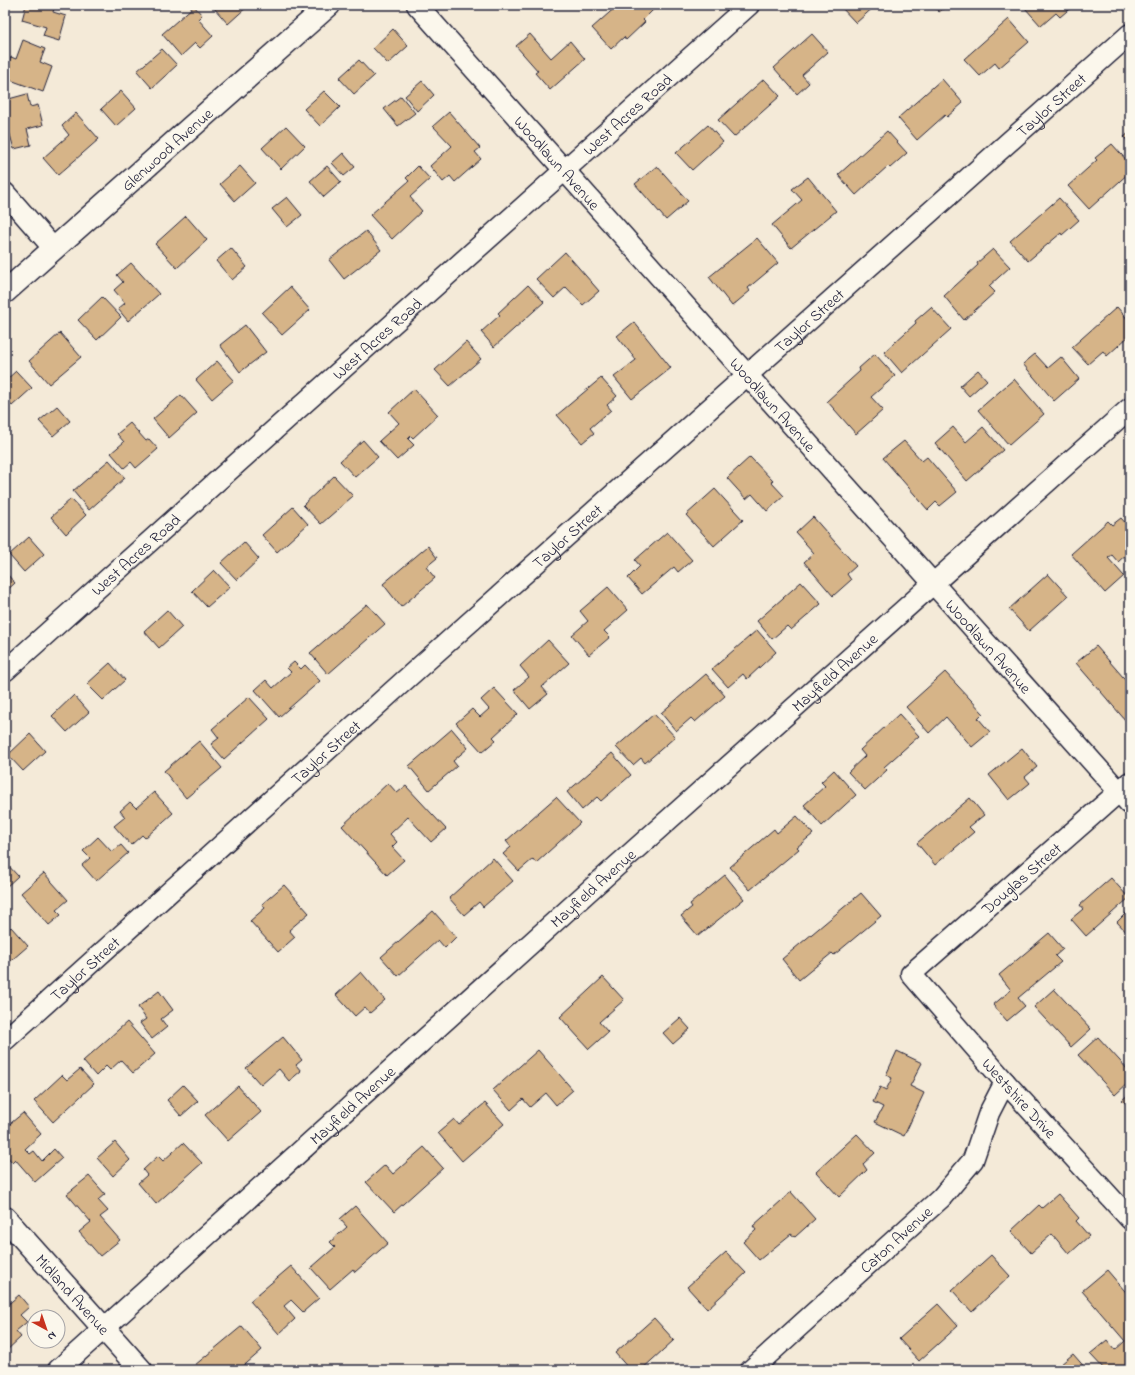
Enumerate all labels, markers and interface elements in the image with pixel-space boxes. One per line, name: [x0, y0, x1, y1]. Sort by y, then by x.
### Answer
street label: Taylor Street: [1012, 68, 1093, 144]
street label: West Acres Road: [578, 69, 679, 162]
street label: Glenwood Avenue: [117, 102, 220, 198]
street label: Woodlawn Avenue: [507, 111, 605, 217]
street label: Taylor Street: [770, 283, 851, 360]
street label: West Acres Road: [328, 293, 428, 386]
street label: Woodlawn Avenue: [723, 353, 821, 459]
street label: Taylor Street: [528, 499, 609, 575]
street label: West Acres Road: [87, 509, 187, 602]
street label: Woodlawn Avenue: [939, 595, 1037, 701]
street label: Mayfield Avenue: [787, 628, 885, 718]
street label: Taylor Street: [286, 715, 368, 791]
street label: Douglas Street: [976, 837, 1068, 922]
street label: Mayfield Avenue: [546, 844, 643, 934]
street label: Taylor Street: [45, 931, 127, 1008]
street label: Westshire Drive: [975, 1053, 1062, 1145]
street label: Mayfield Avenue: [305, 1060, 402, 1151]
street label: Caton Avenue: [855, 1201, 939, 1280]
street label: Midland Avenue: [29, 1249, 115, 1342]
north arrow: [26, 1309, 66, 1349]
text: N: [44, 1327, 60, 1344]

